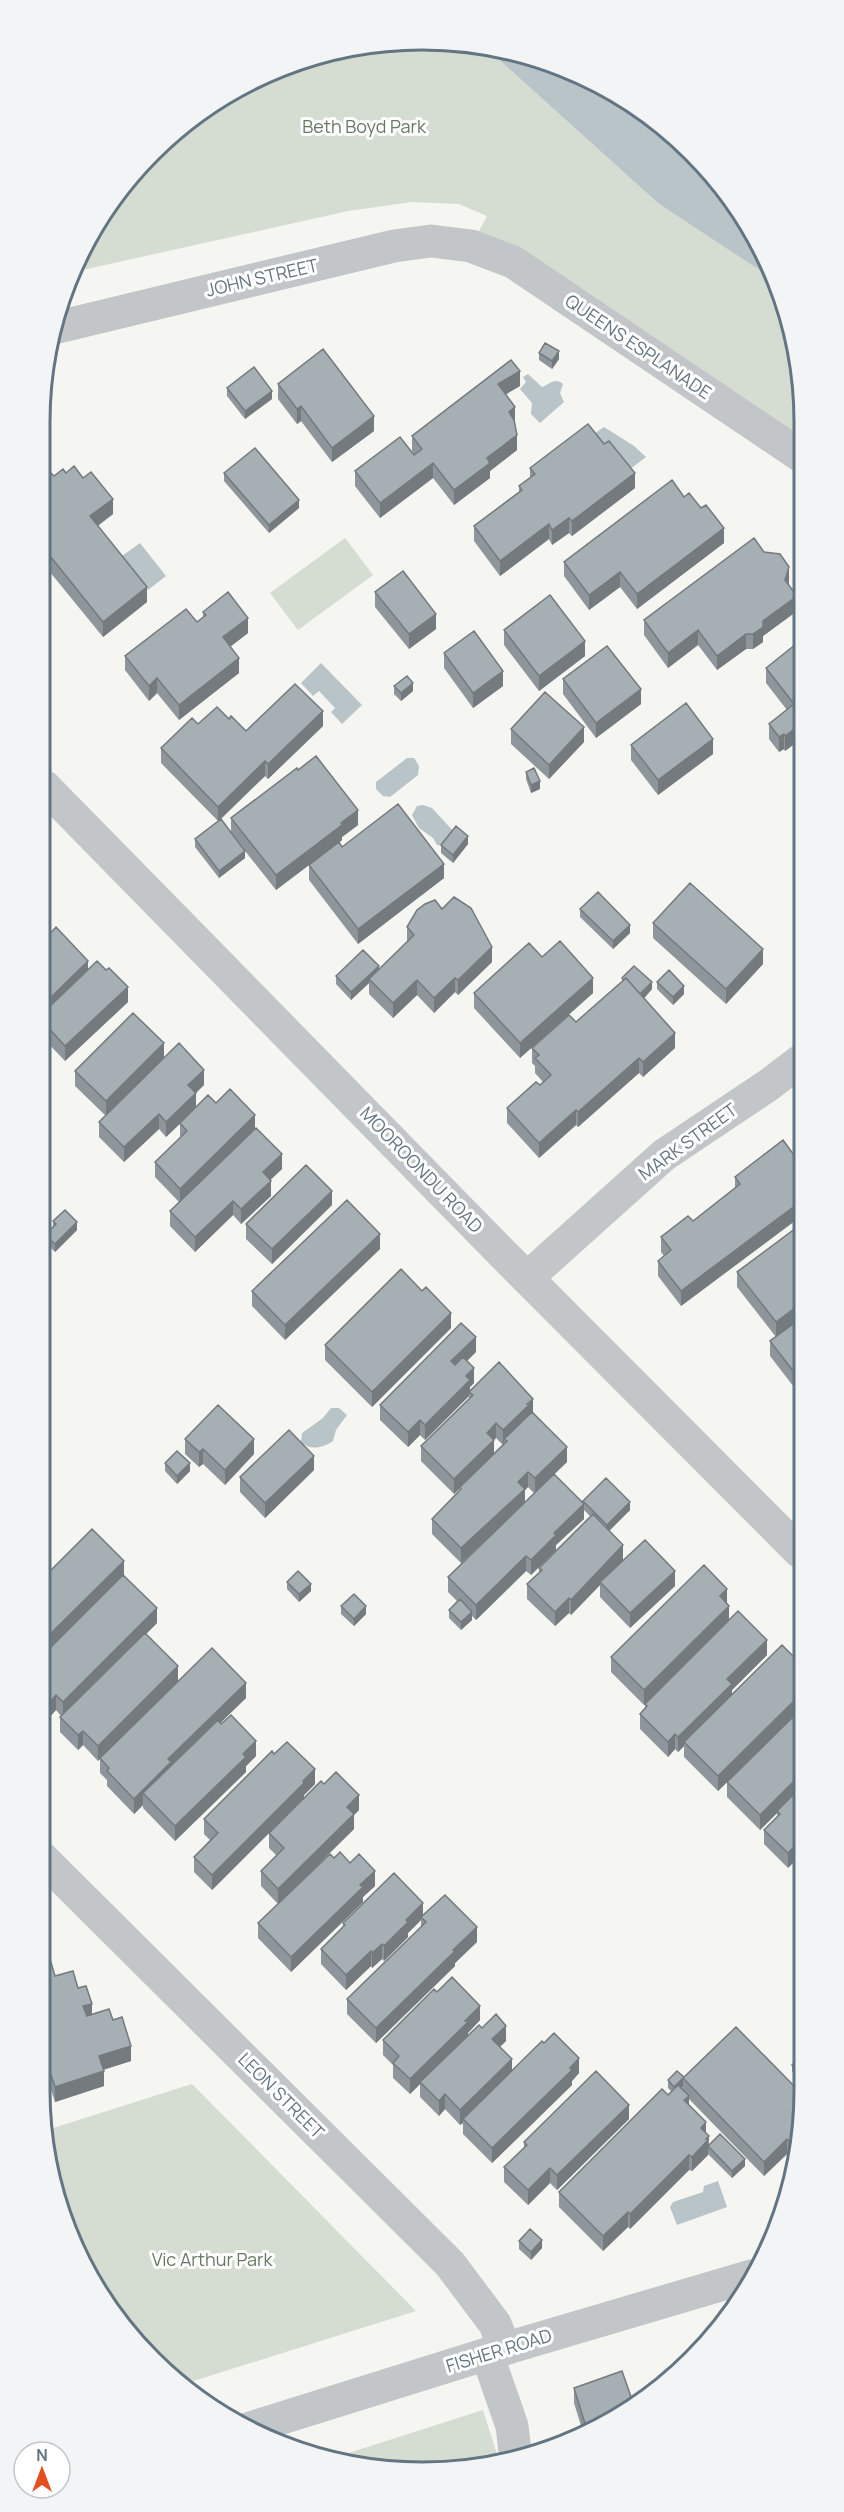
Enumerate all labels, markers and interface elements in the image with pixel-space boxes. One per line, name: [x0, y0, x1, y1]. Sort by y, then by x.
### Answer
park label: Beth Boyd Park: [302, 114, 427, 138]
street label: JOHN STREET: [204, 252, 320, 302]
street label: QUEENS ESPLANADE: [561, 288, 716, 404]
street label: MARK STREET: [633, 1097, 742, 1185]
street label: MOOROONDU ROAD: [355, 1101, 488, 1238]
street label: LEON STREET: [234, 2047, 330, 2144]
park label: Vic Arthur Park: [152, 2247, 273, 2271]
street label: FISHER ROAD: [443, 2323, 555, 2378]
north arrow: [12, 2440, 72, 2500]
text: N: [36, 2444, 48, 2466]

